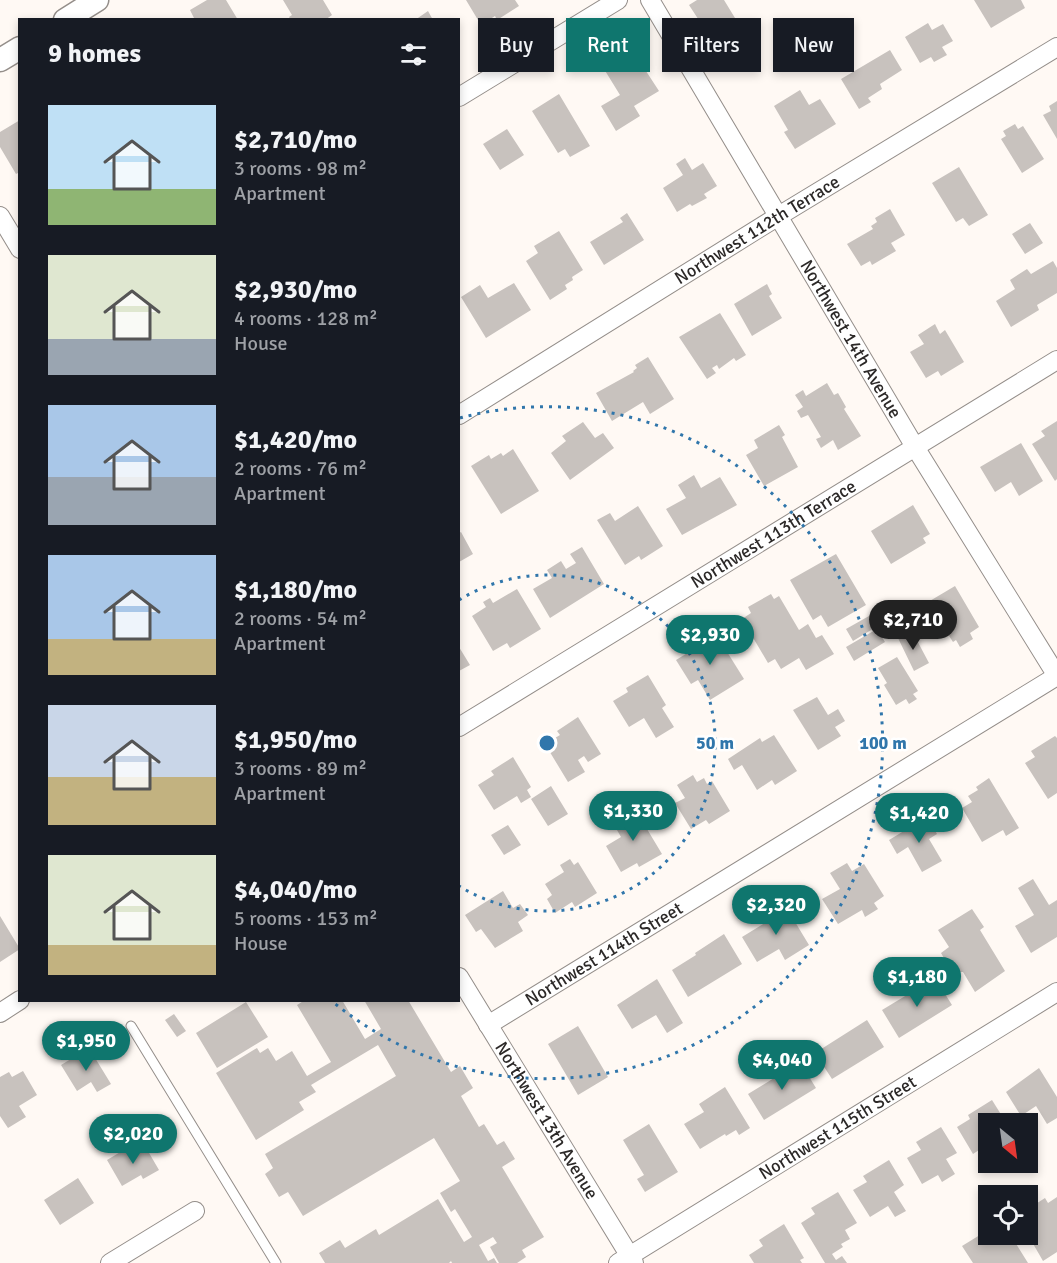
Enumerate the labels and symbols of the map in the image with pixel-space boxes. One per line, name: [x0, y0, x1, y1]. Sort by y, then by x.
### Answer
street label: Northwest 112th Terrace: [671, 171, 844, 289]
street label: Northwest 14th Avenue: [795, 256, 906, 422]
street label: Northwest 113th Terrace: [687, 475, 860, 593]
pin: $2,710: [864, 600, 962, 651]
pin: $2,930: [661, 615, 759, 666]
text: 50 m: [696, 732, 734, 754]
text: 100 m: [859, 732, 907, 754]
centre of rings: [537, 733, 557, 753]
pin: $1,330: [584, 791, 682, 842]
pin: $1,420: [870, 793, 968, 844]
pin: $2,320: [727, 885, 825, 936]
street label: Northwest 114th Street: [521, 897, 687, 1010]
pin: $1,180: [868, 957, 966, 1008]
pin: $1,950: [37, 1021, 135, 1072]
street label: Northwest 13th Avenue: [490, 1038, 603, 1203]
pin: $4,040: [733, 1040, 831, 1091]
street label: Northwest 115th Street: [755, 1071, 920, 1184]
north arrow: [978, 1113, 1038, 1173]
pin: $2,020: [84, 1114, 182, 1165]

